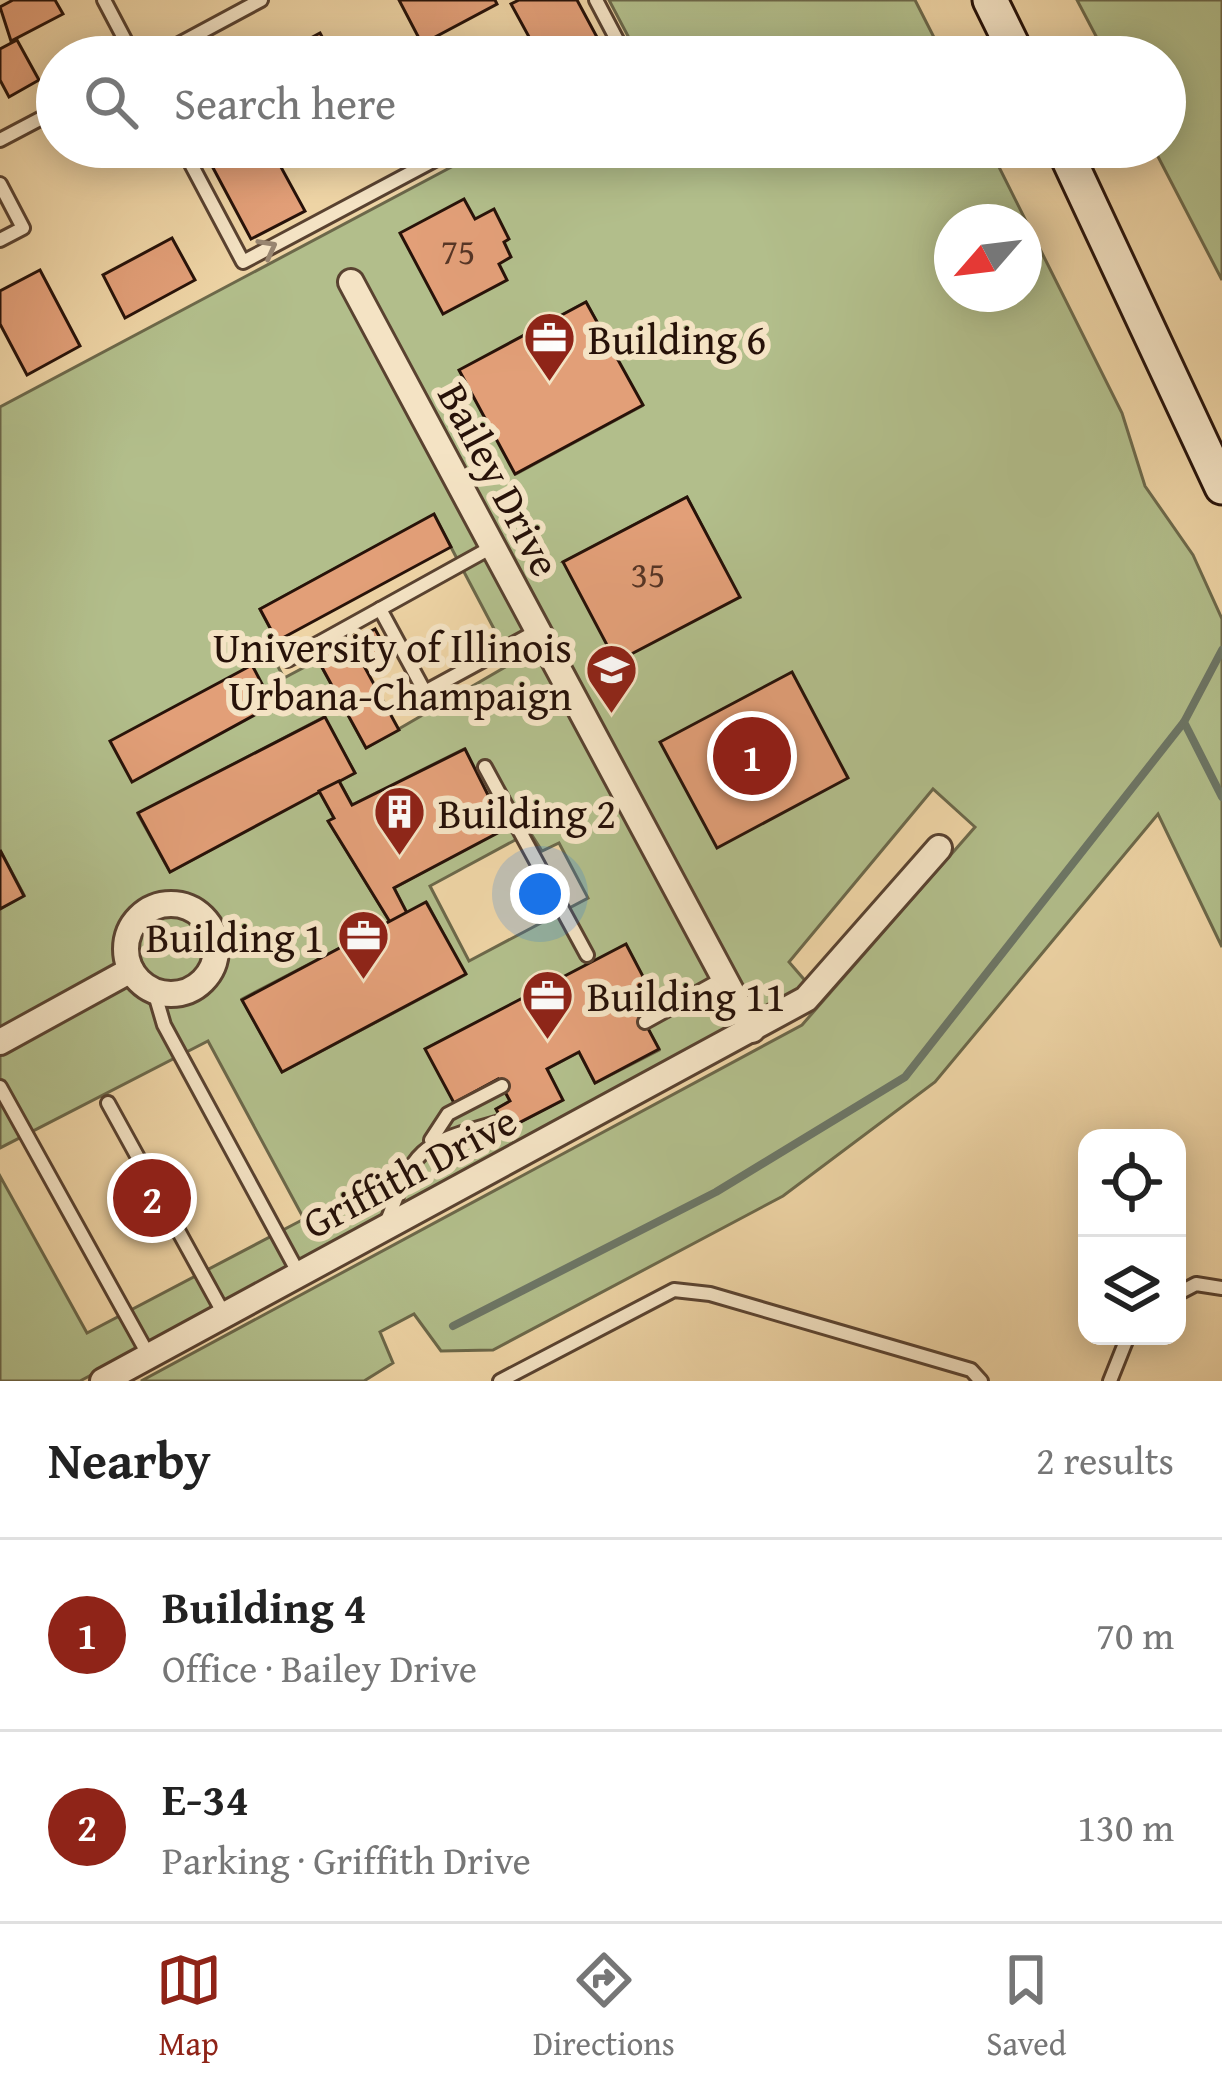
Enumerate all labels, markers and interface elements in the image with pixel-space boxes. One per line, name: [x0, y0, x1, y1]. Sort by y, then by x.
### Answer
search box: [36, 36, 1186, 168]
icon: search: [78, 69, 144, 135]
text: Search here: [174, 70, 396, 135]
north arrow: [934, 204, 1042, 312]
house number: 75: [441, 224, 475, 277]
one-way arrow: [256, 240, 278, 263]
place label: Building 6: [588, 308, 766, 369]
office icon: Building 6: [521, 310, 577, 384]
street label: Bailey Drive: [423, 371, 577, 587]
house number: 35: [631, 547, 665, 600]
place label: University of Illinois Urbana-Champaign: [213, 616, 572, 725]
school or university icon: University of Illinois Urbana-Champaign: [583, 642, 639, 716]
pin: 1: [713, 711, 791, 801]
place label: Building 2: [438, 782, 616, 843]
building icon: Building 2: [371, 784, 427, 858]
your location: [510, 864, 570, 924]
place label: Building 1: [146, 906, 324, 967]
office icon: Building 1: [335, 908, 391, 982]
place label: Building 11: [587, 965, 786, 1026]
office icon: Building 11: [520, 967, 576, 1041]
street label: Griffith Drive: [291, 1089, 527, 1253]
map controls: [1078, 1129, 1186, 1345]
button: locate: [1078, 1129, 1186, 1237]
pin: 2: [113, 1153, 191, 1243]
button: layers: [1078, 1237, 1186, 1345]
text: Nearby: [48, 1422, 211, 1497]
text: 2 results: [1036, 1431, 1174, 1488]
text: Building 4: [162, 1574, 367, 1639]
text: 1: [77, 1606, 97, 1663]
text: 70 m: [1096, 1606, 1174, 1663]
text: Office · Bailey Drive: [162, 1639, 477, 1696]
text: E-34: [162, 1766, 249, 1831]
text: 2: [77, 1798, 97, 1855]
text: 130 m: [1077, 1798, 1174, 1855]
text: Parking · Griffith Drive: [162, 1831, 531, 1888]
tab: Map: [156, 1947, 222, 2067]
tab: Directions: [533, 1947, 675, 2067]
tab: Saved: [986, 1947, 1066, 2067]

